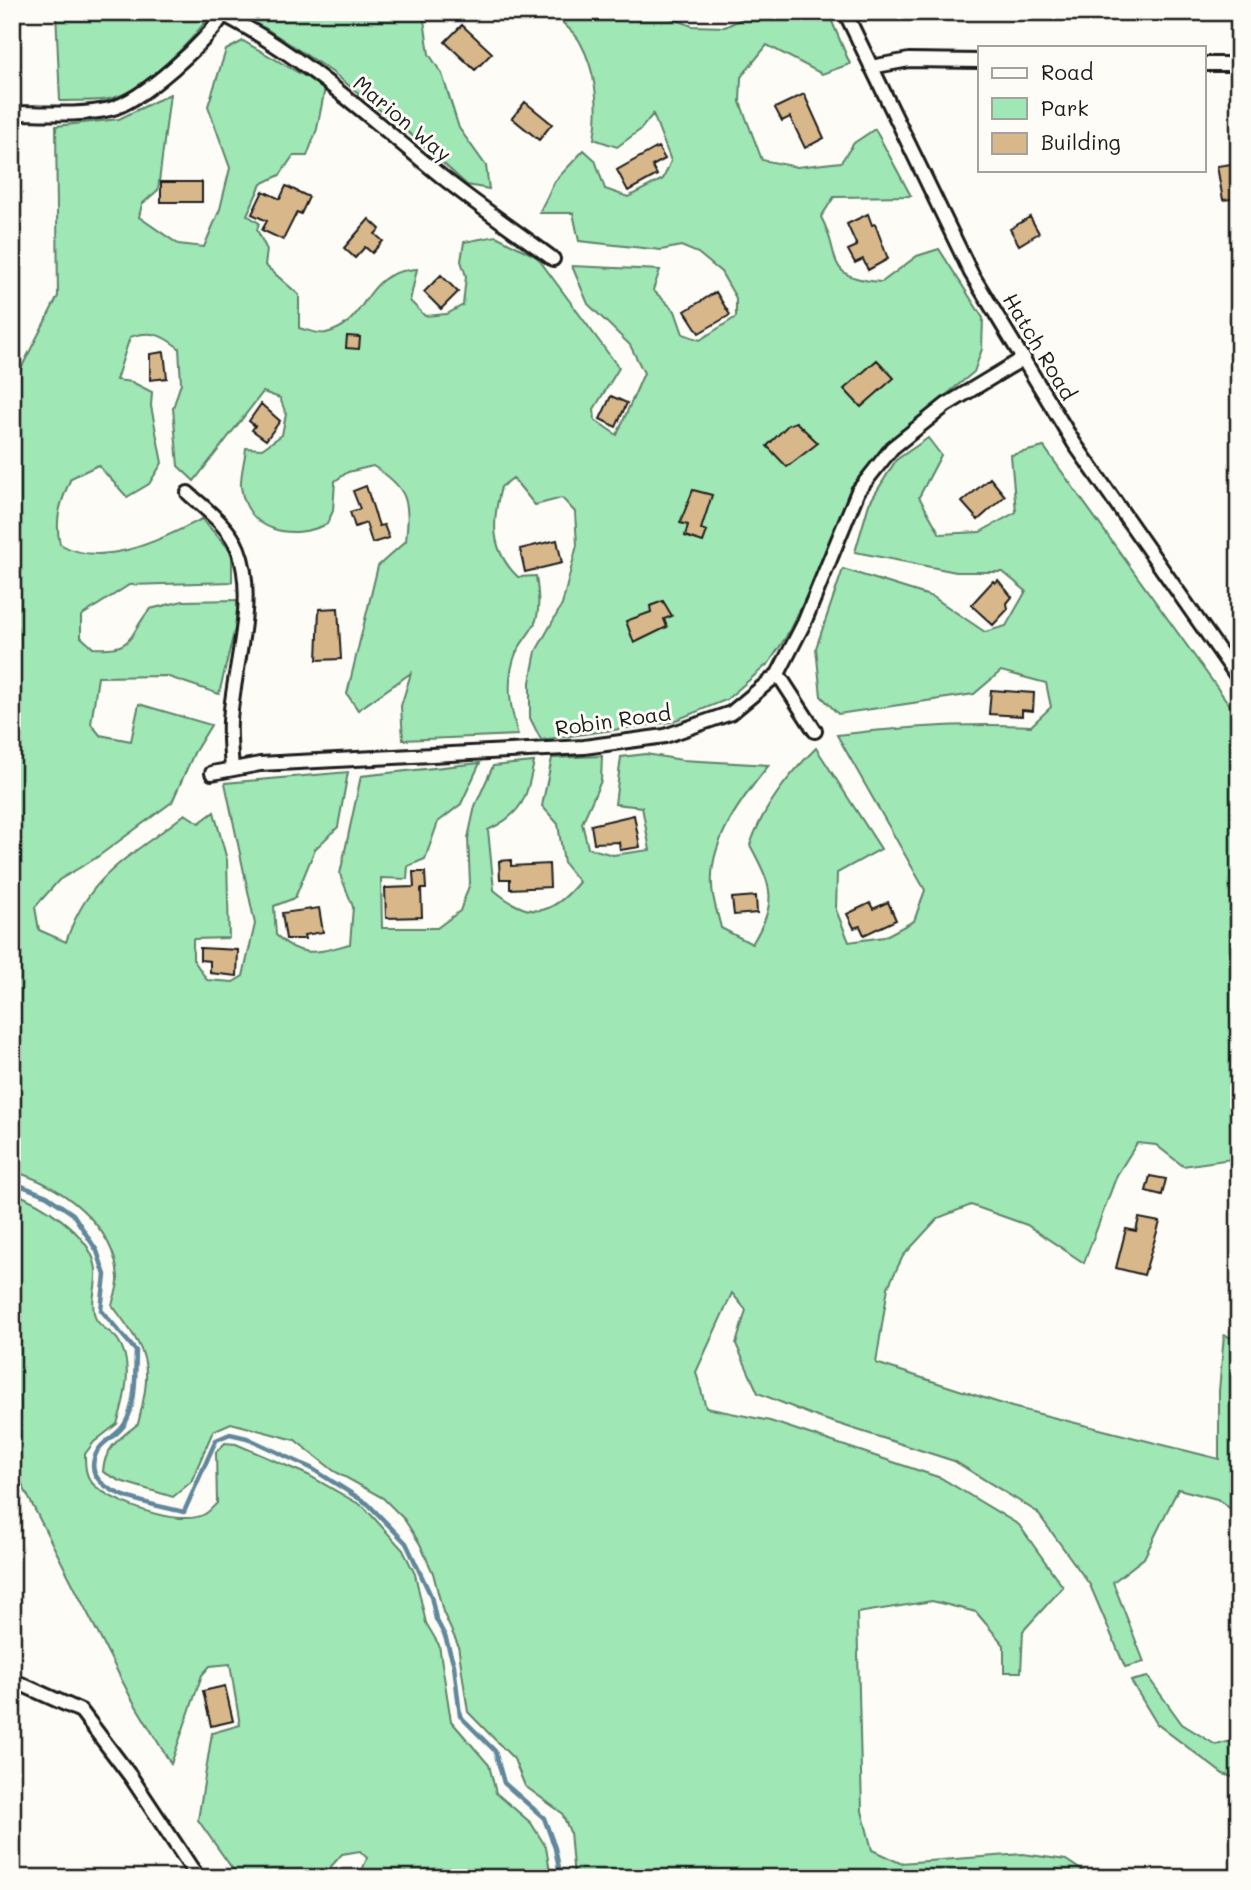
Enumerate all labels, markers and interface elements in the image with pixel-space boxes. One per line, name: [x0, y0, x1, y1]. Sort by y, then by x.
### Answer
legend: [978, 46, 1206, 172]
text: Road: [1041, 58, 1093, 85]
street label: Marion Way: [348, 69, 458, 167]
text: Park: [1041, 94, 1089, 121]
text: Building: [1041, 128, 1121, 155]
street label: Hatch Road: [998, 288, 1083, 405]
street label: Robin Road: [553, 698, 672, 741]

